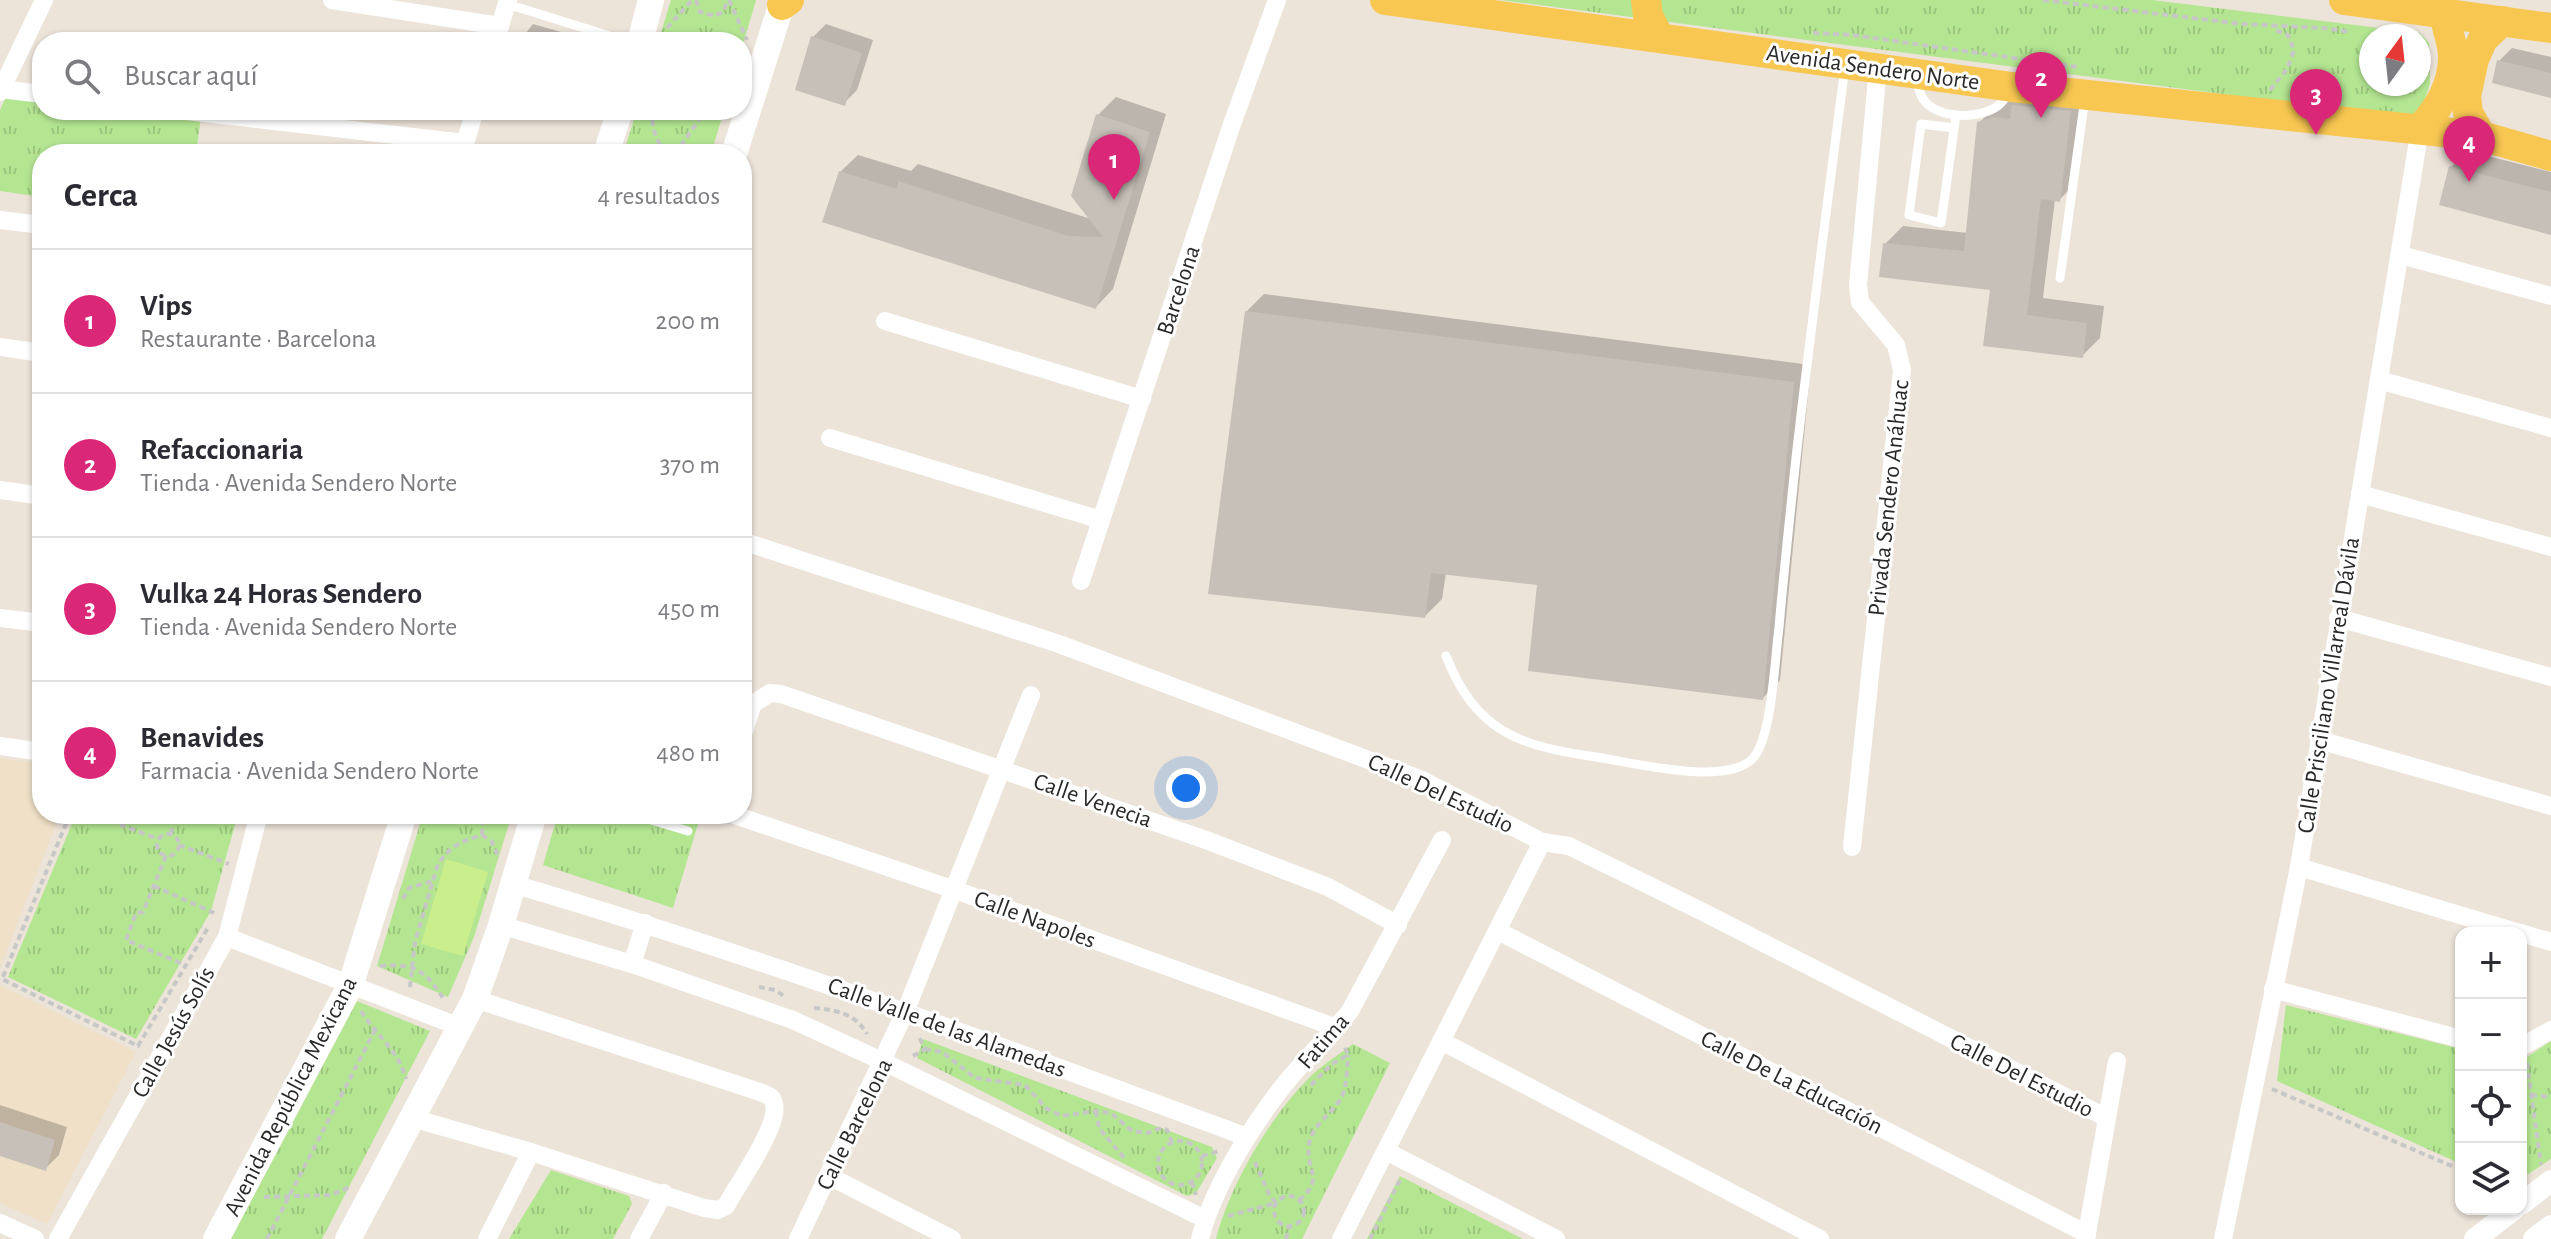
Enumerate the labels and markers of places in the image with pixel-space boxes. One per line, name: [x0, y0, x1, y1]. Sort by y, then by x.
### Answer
pin: 2: [2015, 52, 2067, 118]
pin: 3: [2290, 69, 2342, 135]
pin: 4: [2443, 116, 2495, 182]
pin: 1: [1088, 134, 1140, 200]

